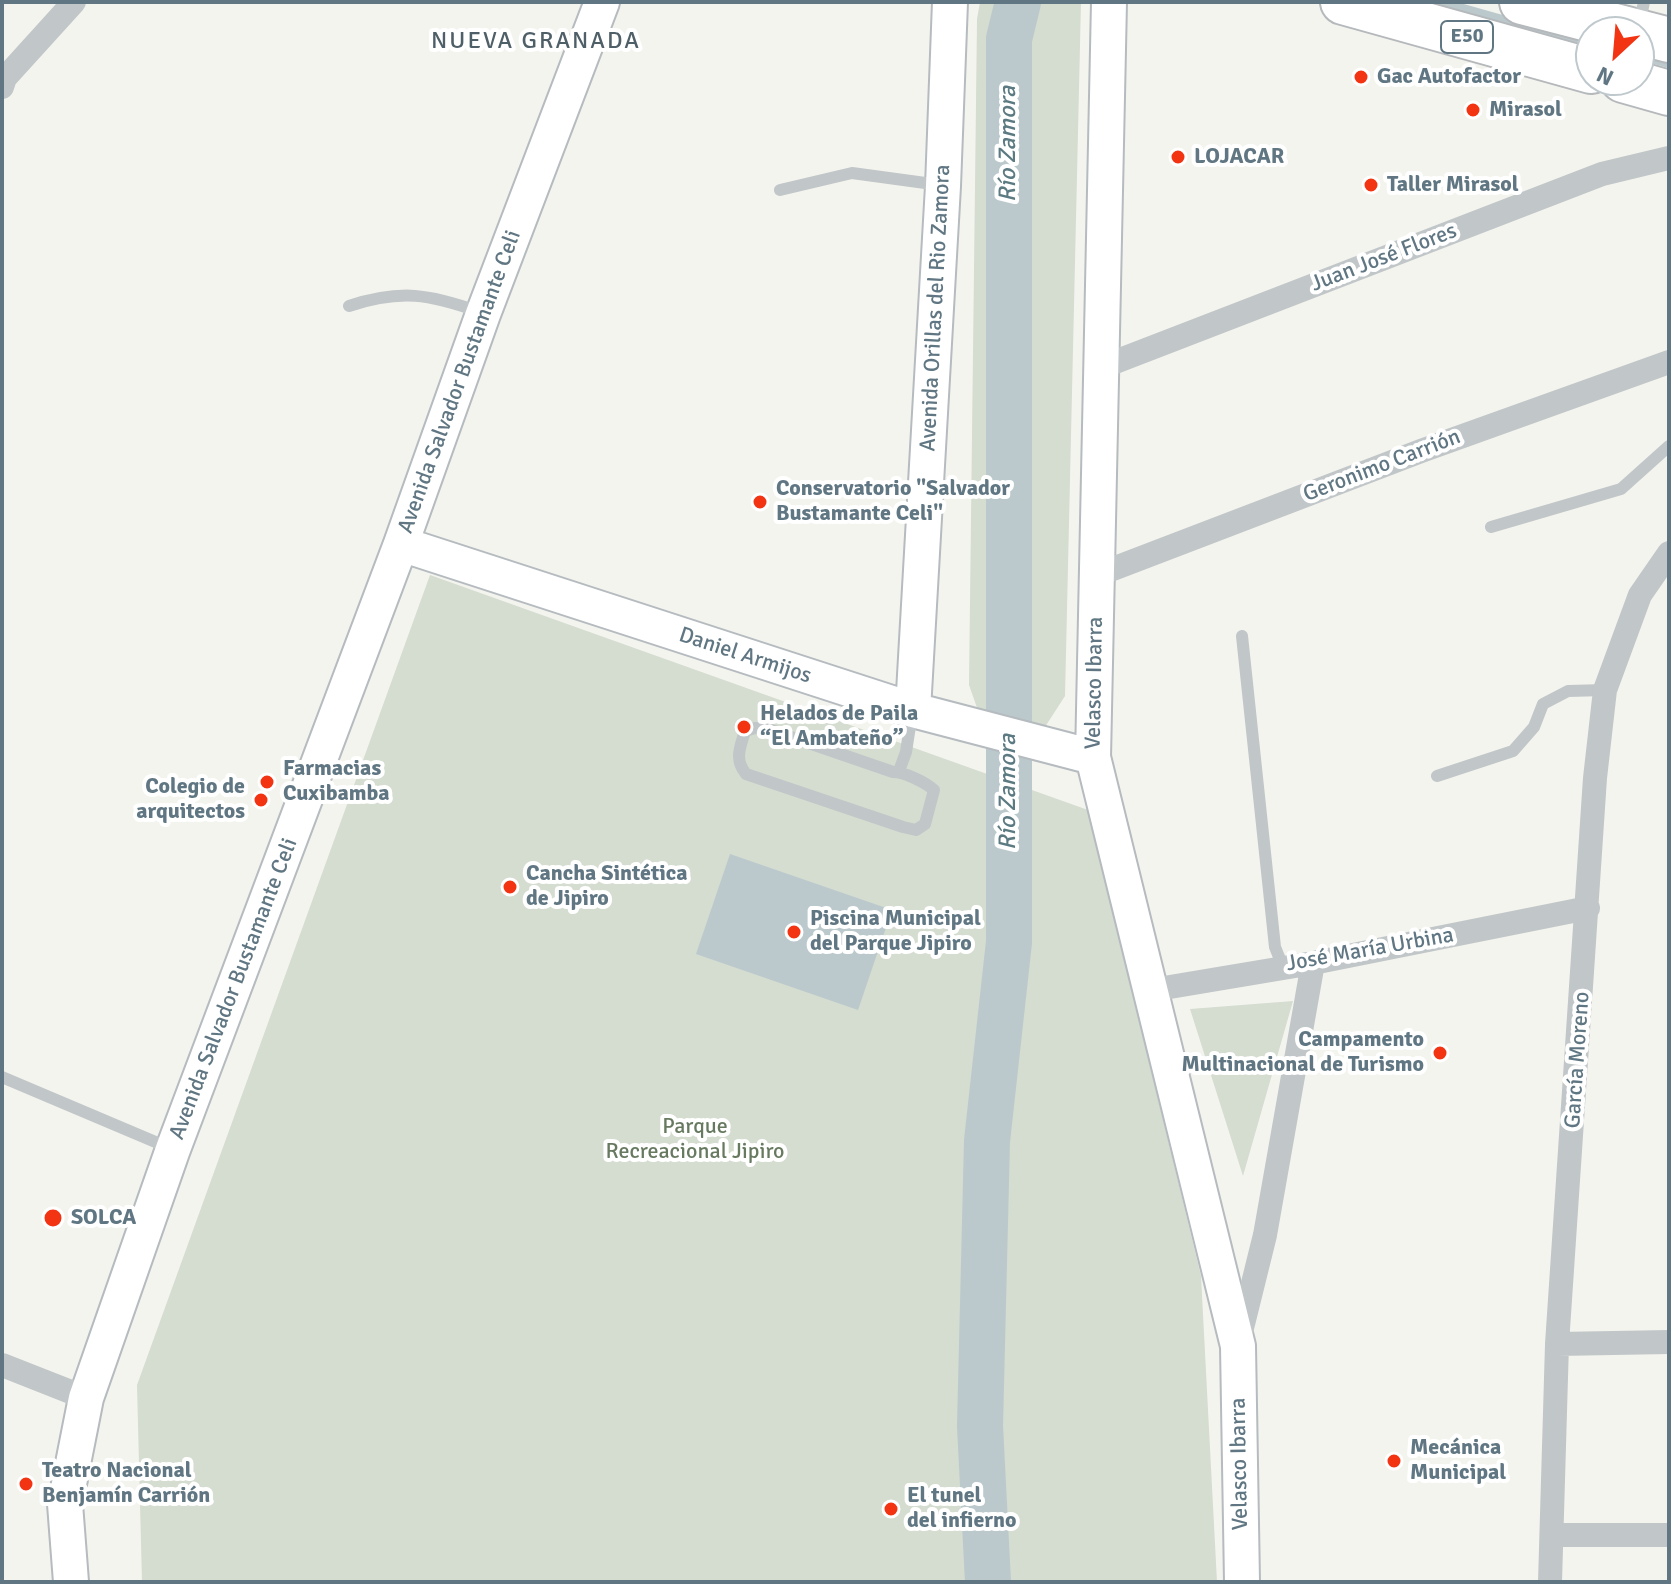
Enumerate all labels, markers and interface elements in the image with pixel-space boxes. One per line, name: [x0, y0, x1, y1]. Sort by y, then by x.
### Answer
north arrow: [1575, 16, 1655, 96]
road number: E50: [1441, 21, 1493, 53]
district label: NUEVA GRANADA: [431, 28, 641, 56]
text: N: [1592, 61, 1618, 92]
place label: Gac Autofactor: [1377, 64, 1521, 90]
marker: Gac Autofactor: [1352, 68, 1370, 86]
water label: Río Zamora: [995, 86, 1023, 202]
place label: Mirasol: [1489, 97, 1562, 123]
marker: Mirasol: [1464, 101, 1482, 119]
place label: LOJACAR: [1194, 144, 1284, 170]
marker: LOJACAR: [1169, 148, 1187, 166]
street label: Avenida Orillas del Rio Zamora: [915, 164, 957, 452]
place label: Taller Mirasol: [1387, 172, 1519, 198]
marker: Taller Mirasol: [1362, 176, 1380, 194]
street label: Juan José Flores: [1307, 218, 1461, 298]
street label: Avenida Salvador Bustamante Celi: [393, 227, 527, 537]
street label: Geronimo Carrión: [1300, 424, 1464, 508]
place label: Conservatorio "Salvador Bustamante Celi": [776, 476, 1010, 528]
marker: Conservatorio "Salvador Bustamante Celi": [751, 493, 769, 511]
street label: Velasco Ibarra: [1081, 616, 1109, 750]
street label: Daniel Armijos: [675, 622, 815, 690]
place label: Helados de Paila “El Ambateño”: [760, 701, 918, 752]
marker: Helados de Paila “El Ambateño”: [735, 718, 753, 736]
water label: Río Zamora: [995, 734, 1023, 850]
place label: Farmacias Cuxibamba: [283, 756, 390, 808]
marker: Farmacias Cuxibamba: [258, 773, 276, 791]
place label: Colegio de arquitectos: [136, 774, 245, 826]
marker: Colegio de arquitectos: [252, 791, 270, 809]
street label: Avenida Salvador Bustamante Celi: [164, 835, 304, 1143]
place label: Cancha Sintética de Jipiro: [526, 861, 688, 912]
marker: Cancha Sintética de Jipiro: [501, 878, 519, 896]
place label: Piscina Municipal del Parque Jipiro: [810, 906, 981, 958]
street label: José María Urbina: [1284, 922, 1456, 978]
marker: Piscina Municipal del Parque Jipiro: [785, 923, 803, 941]
street label: García Moreno: [1560, 991, 1596, 1129]
place label: Campamento Multinacional de Turismo: [1182, 1027, 1424, 1078]
marker: Campamento Multinacional de Turismo: [1431, 1044, 1449, 1062]
park label: Parque Recreacional Jipiro: [605, 1114, 785, 1166]
place label: SOLCA: [71, 1205, 136, 1231]
marker: SOLCA: [42, 1207, 64, 1229]
street label: Velasco Ibarra: [1226, 1397, 1254, 1531]
place label: Mecánica Municipal: [1410, 1435, 1506, 1486]
marker: Mecánica Municipal: [1385, 1452, 1403, 1470]
place label: Teatro Nacional Benjamín Carrión: [42, 1458, 210, 1510]
marker: Teatro Nacional Benjamín Carrión: [17, 1475, 35, 1493]
place label: El tunel del infierno: [907, 1483, 1017, 1534]
marker: El tunel del infierno: [882, 1500, 900, 1518]

